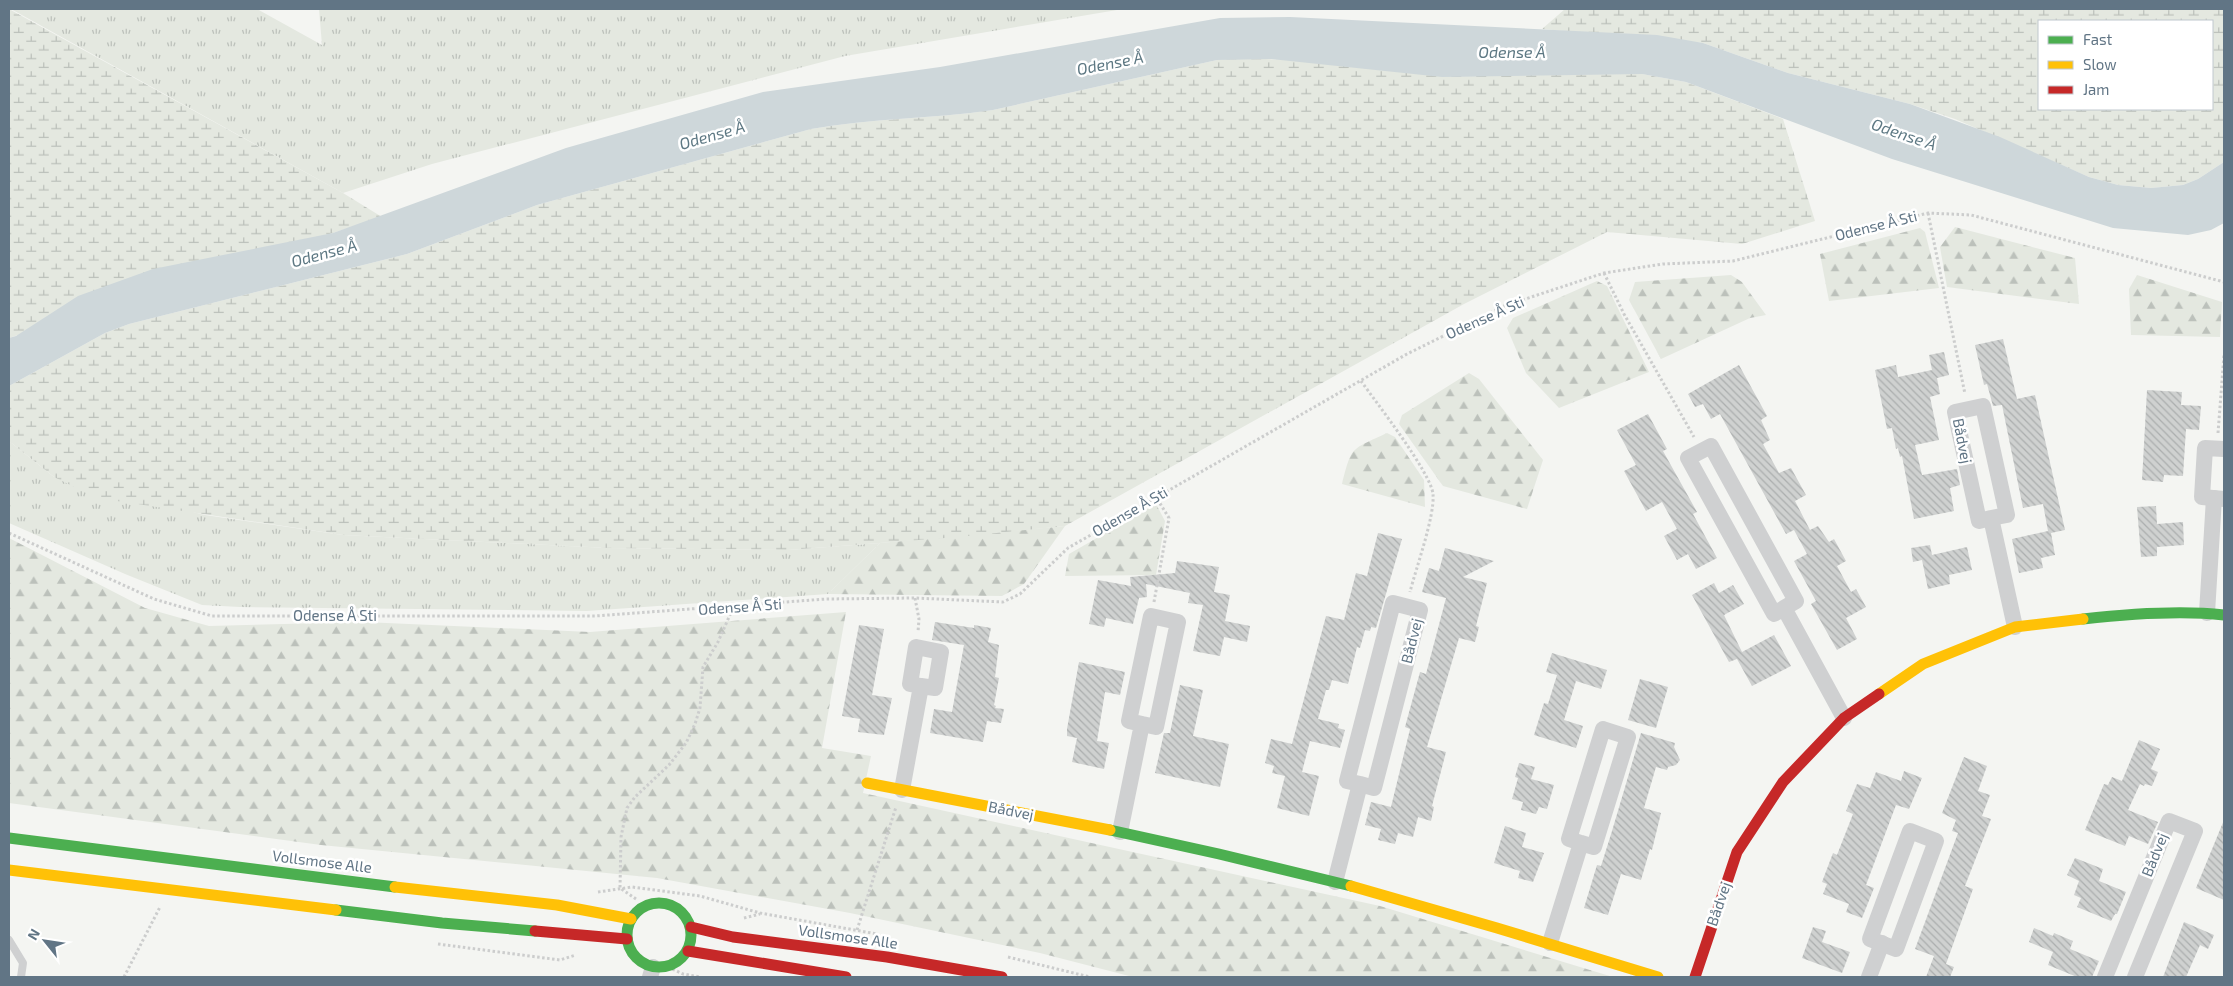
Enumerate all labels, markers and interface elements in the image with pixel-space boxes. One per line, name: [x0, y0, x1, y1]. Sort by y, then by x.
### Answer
legend: [2038, 20, 2213, 110]
text: Fast: [2083, 30, 2113, 48]
water label: Odense Å: [1478, 42, 1546, 61]
water label: Odense Å: [1075, 47, 1145, 78]
text: Slow: [2083, 55, 2117, 73]
text: Jam: [2083, 80, 2109, 98]
water label: Odense Å: [1869, 114, 1939, 154]
water label: Odense Å: [677, 116, 747, 153]
street label: Odense Å Sti: [1833, 206, 1919, 244]
water label: Odense Å: [289, 235, 359, 270]
street label: Odense Å Sti: [1443, 292, 1527, 342]
street label: Bådvej: [1949, 417, 1976, 465]
street label: Odense Å Sti: [1089, 482, 1170, 540]
street label: Odense Å Sti: [697, 594, 783, 618]
street label: Odense Å Sti: [293, 606, 377, 624]
street label: Bådvej: [1397, 616, 1426, 665]
street label: Bådvej: [987, 797, 1035, 824]
street label: Bådvej: [2137, 830, 2172, 880]
street label: Vollsmose Alle: [271, 846, 373, 876]
street label: Bådvej: [1702, 879, 1735, 929]
north arrow: [20, 916, 70, 966]
street label: Vollsmose Alle: [797, 920, 899, 952]
text: N: [23, 926, 43, 943]

